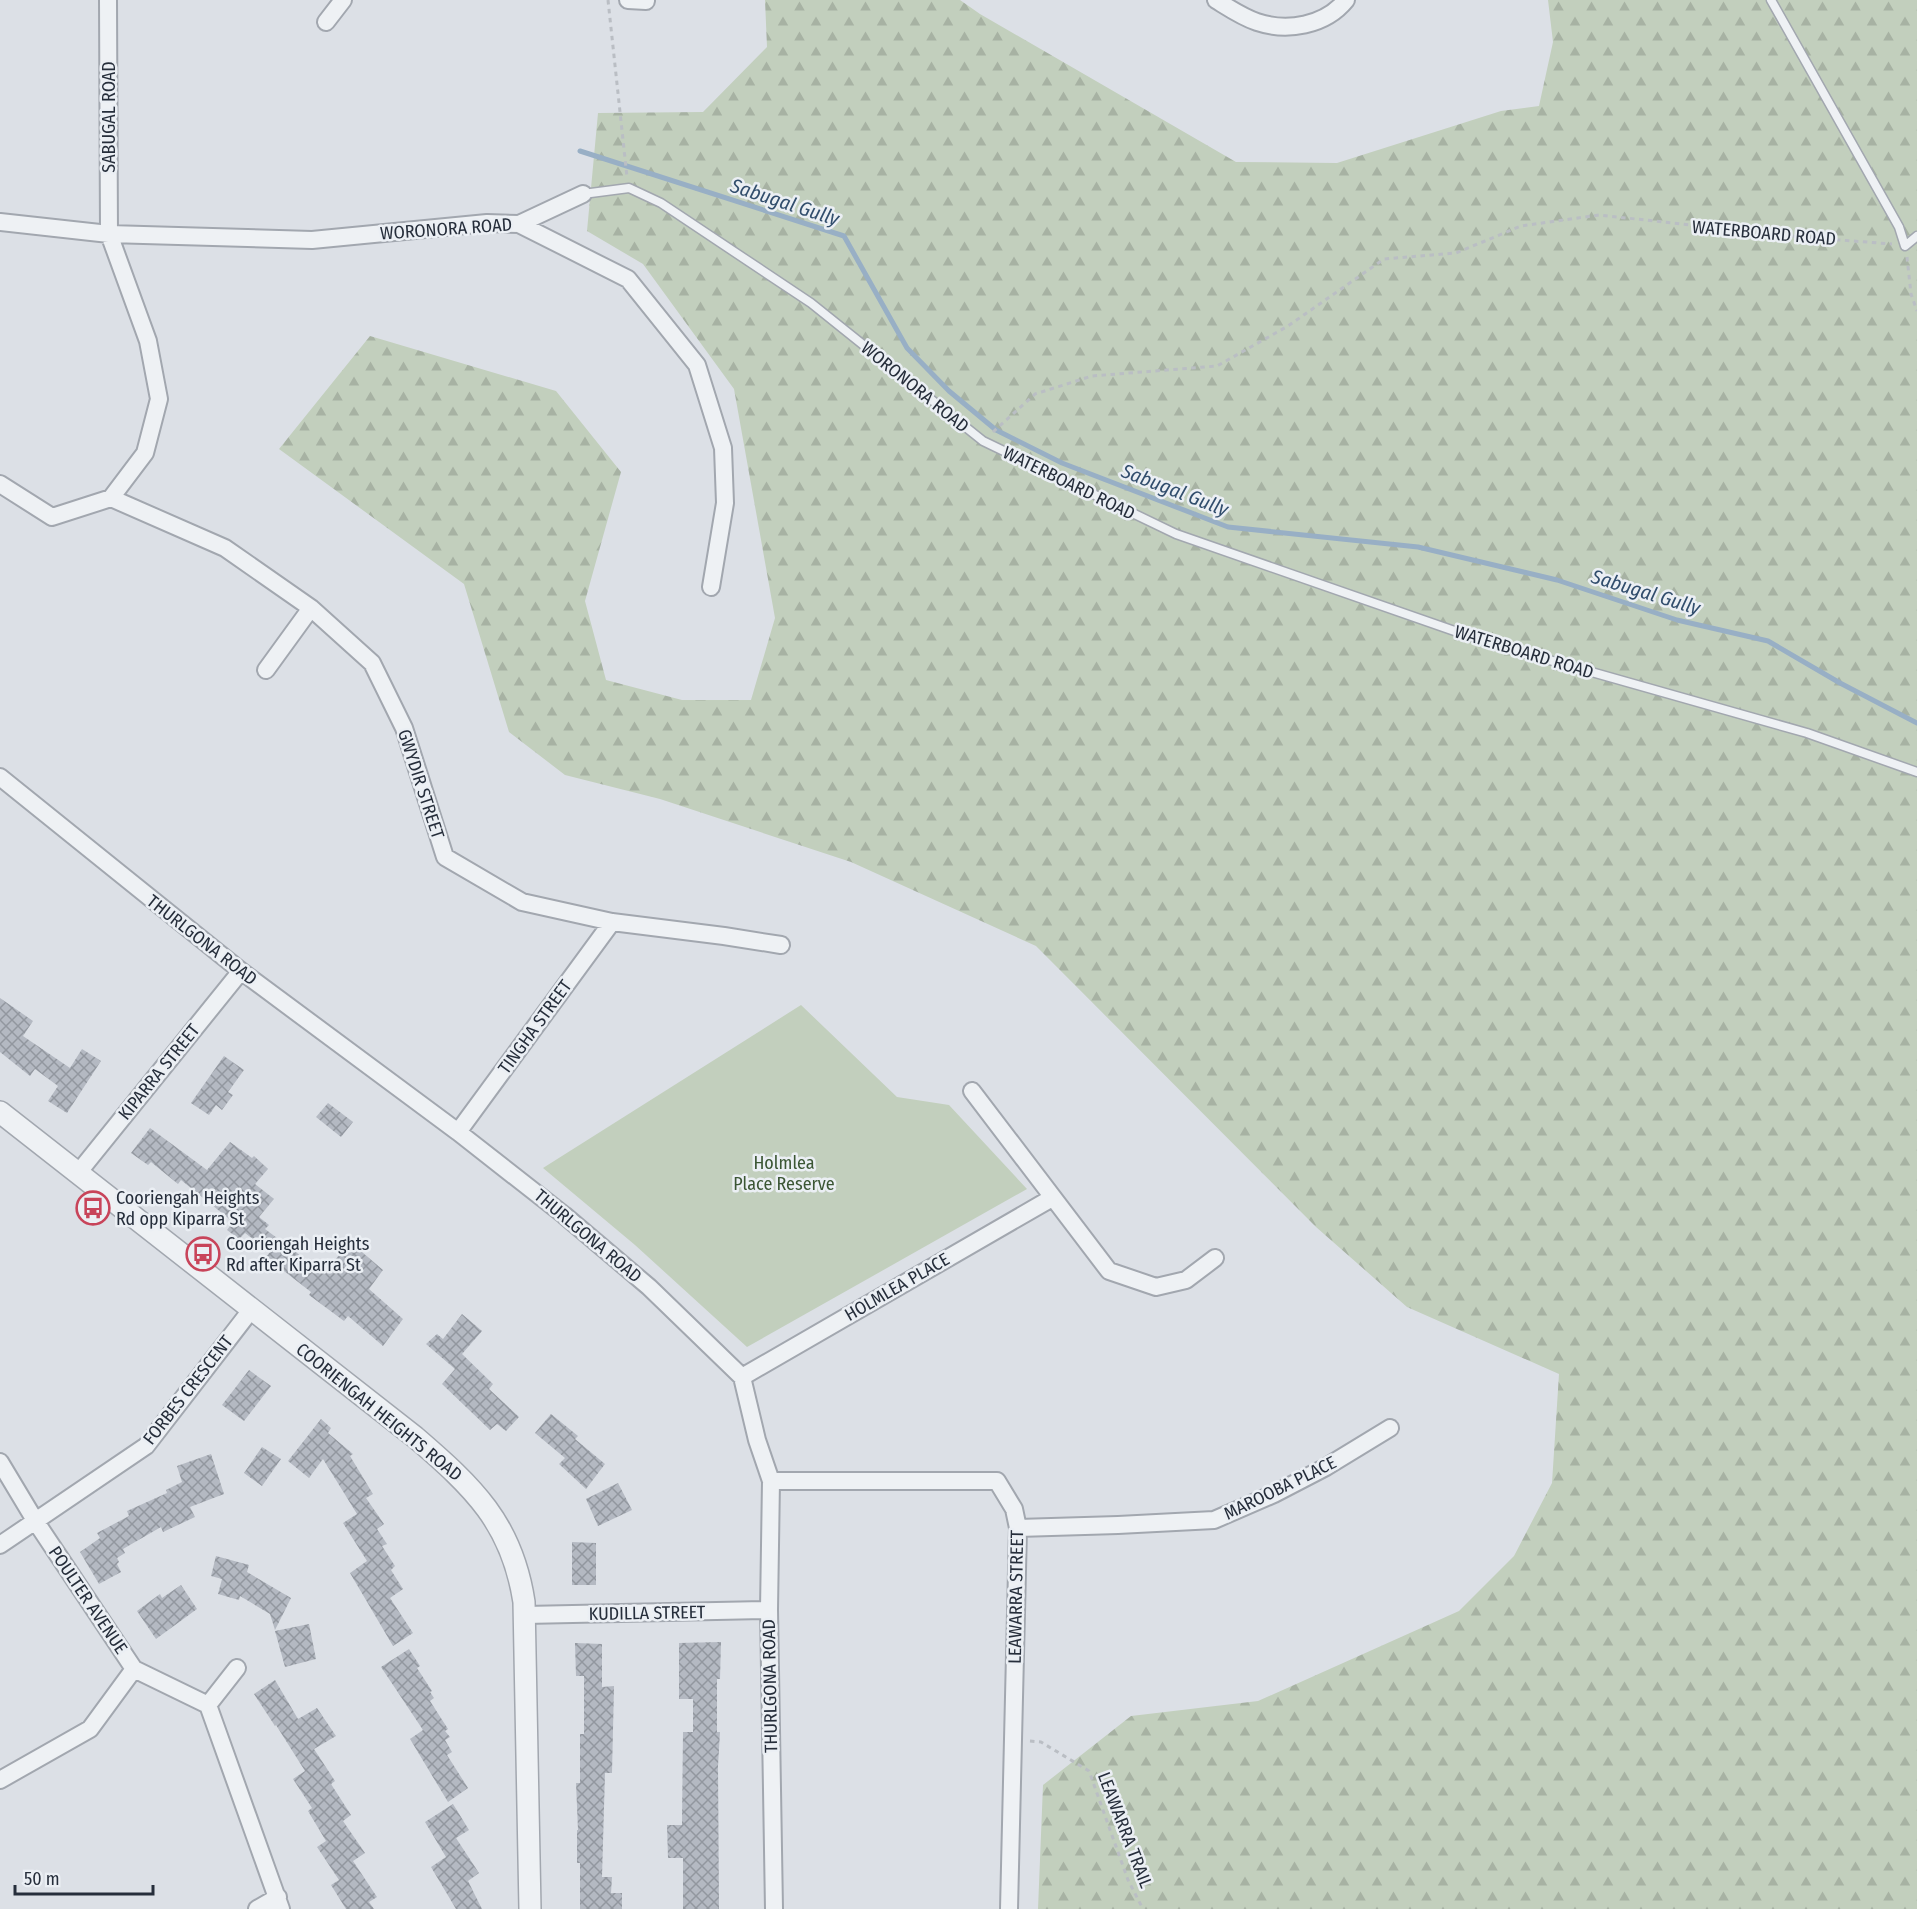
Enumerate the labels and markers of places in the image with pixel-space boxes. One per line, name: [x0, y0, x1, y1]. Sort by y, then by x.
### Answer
place label: Cooriengah Heights Rd opp Kiparra St: [116, 1187, 260, 1230]
bus stop icon: Cooriengah Heights Rd opp Kiparra St: [75, 1190, 111, 1226]
place label: Cooriengah Heights Rd after Kiparra St: [226, 1233, 370, 1276]
bus stop icon: Cooriengah Heights Rd after Kiparra St: [185, 1236, 221, 1272]

